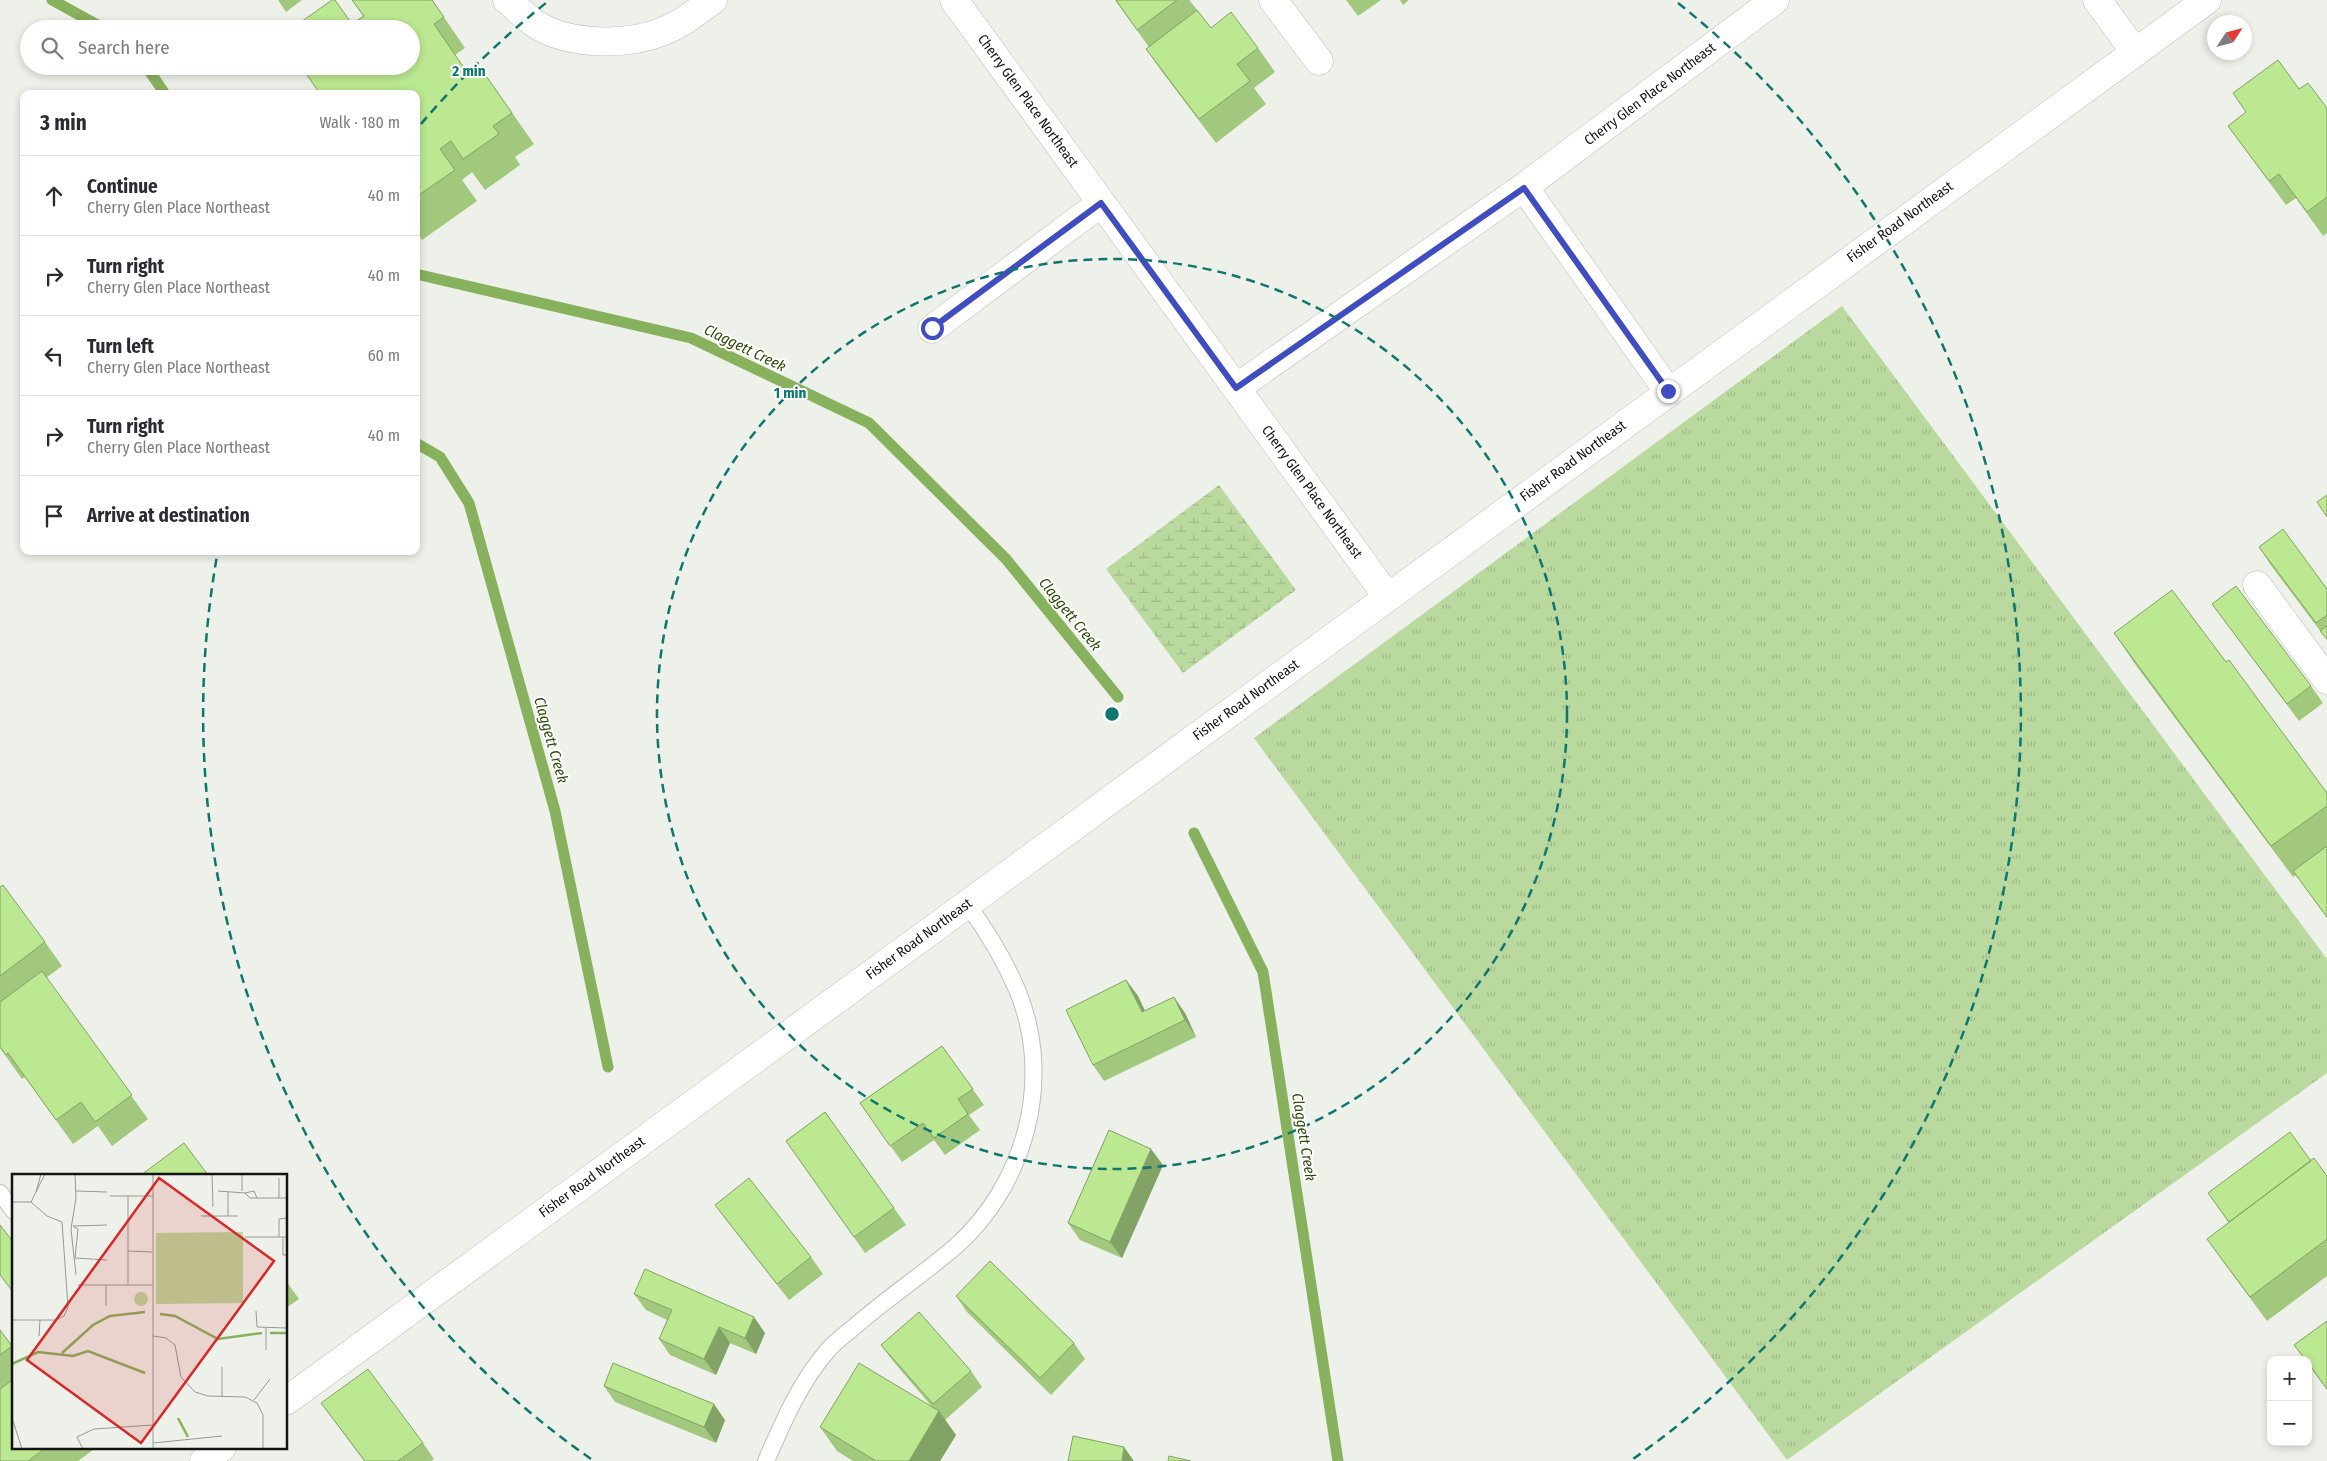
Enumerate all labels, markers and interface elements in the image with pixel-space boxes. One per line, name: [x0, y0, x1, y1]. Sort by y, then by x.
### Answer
north arrow: [2207, 15, 2252, 60]
search box: [20, 20, 420, 75]
street label: Cherry Glen Place Northeast: [974, 31, 1082, 171]
icon: search: [38, 34, 66, 62]
text: Search here: [78, 36, 170, 59]
street label: Cherry Glen Place Northeast: [1581, 39, 1719, 149]
text: 2 min: [451, 62, 486, 80]
text: 3 min: [40, 110, 87, 136]
text: Walk · 180 m: [320, 113, 400, 132]
text: Continue: [87, 175, 158, 198]
street label: Fisher Road Northeast: [1844, 178, 1957, 266]
icon: ahead: [40, 182, 68, 210]
text: 40 m: [368, 186, 400, 205]
text: Cherry Glen Place Northeast: [87, 198, 270, 217]
text: Turn right: [87, 255, 164, 278]
icon: right: [40, 262, 68, 290]
text: 40 m: [368, 266, 400, 285]
text: Cherry Glen Place Northeast: [87, 278, 270, 297]
route start: [921, 317, 944, 340]
water label: Claggett Creek: [701, 320, 789, 376]
text: Turn left: [87, 335, 154, 358]
icon: left: [40, 342, 68, 370]
text: 60 m: [368, 346, 400, 365]
text: Cherry Glen Place Northeast: [87, 358, 270, 377]
route end: [1657, 380, 1680, 403]
text: 1 min: [774, 384, 806, 402]
text: Turn right: [87, 415, 164, 438]
street label: Fisher Road Northeast: [1517, 417, 1630, 505]
icon: right: [40, 422, 68, 450]
street label: Cherry Glen Place Northeast: [1258, 422, 1366, 562]
text: 40 m: [368, 426, 400, 445]
text: Cherry Glen Place Northeast: [87, 438, 270, 457]
icon: arrive: [40, 502, 68, 530]
text: Arrive at destination: [87, 504, 250, 527]
water label: Claggett Creek: [1035, 574, 1105, 655]
street label: Fisher Road Northeast: [1190, 656, 1303, 744]
water label: Claggett Creek: [530, 695, 572, 786]
centre of rings: [1103, 705, 1121, 723]
street label: Fisher Road Northeast: [863, 895, 976, 983]
water label: Claggett Creek: [1288, 1092, 1320, 1183]
street label: Fisher Road Northeast: [536, 1133, 649, 1221]
inset map: [12, 1174, 288, 1448]
map controls: [2267, 1356, 2312, 1446]
button: +: [2267, 1356, 2312, 1401]
button: −: [2267, 1401, 2312, 1446]

